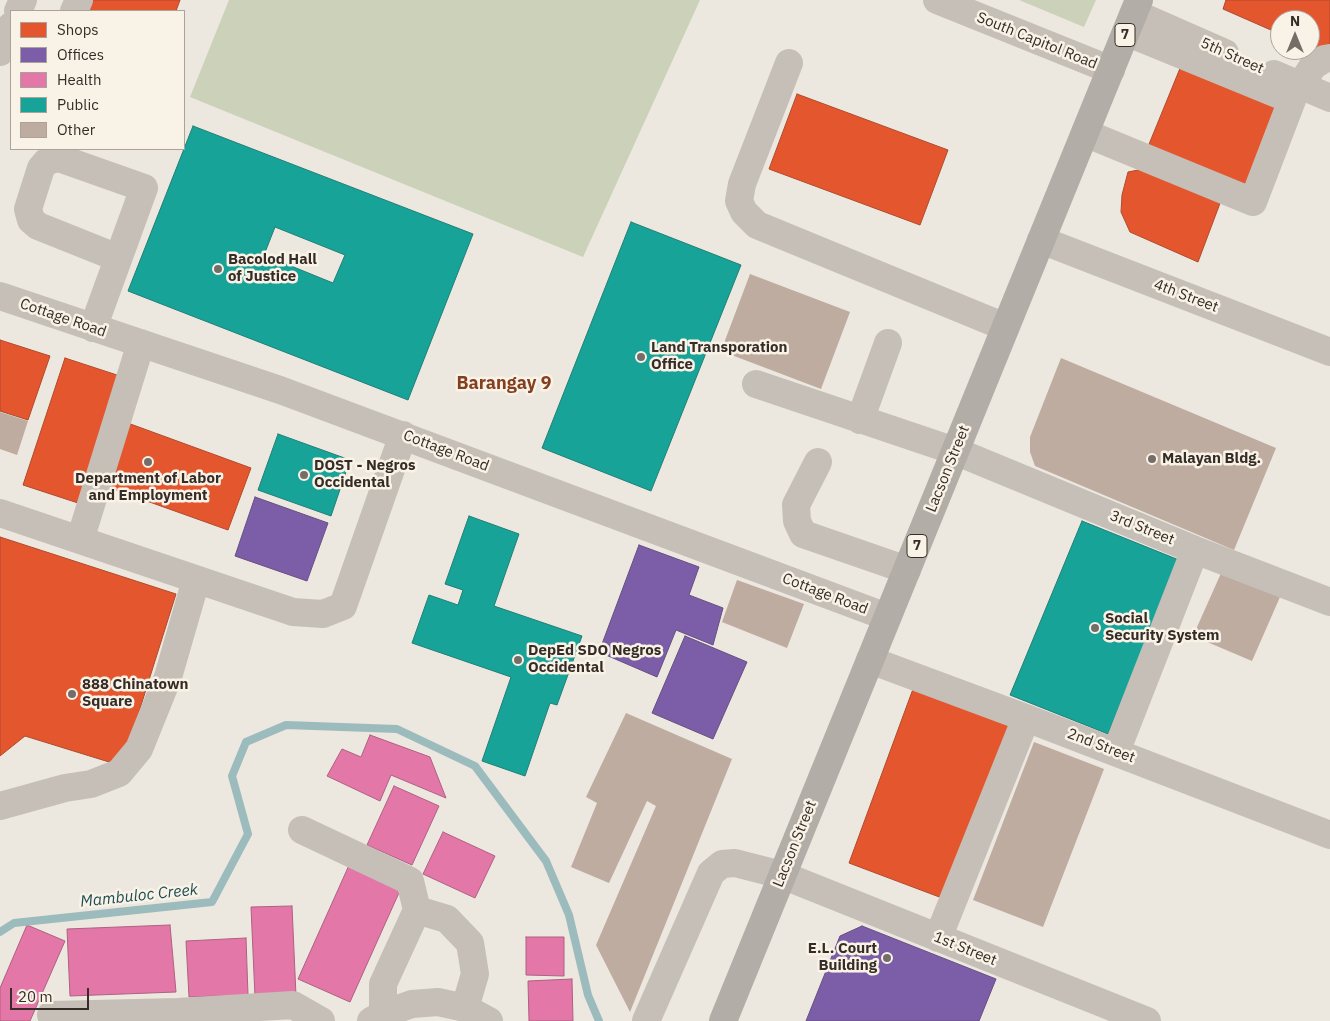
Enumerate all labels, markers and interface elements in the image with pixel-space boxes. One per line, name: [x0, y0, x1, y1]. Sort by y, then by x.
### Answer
street label: South Capitol Road: [974, 9, 1100, 73]
legend: [10, 10, 185, 150]
north arrow: [1270, 10, 1320, 60]
text: N: [1290, 12, 1300, 30]
text: Shops: [57, 20, 99, 39]
road number: 7: [1115, 24, 1135, 46]
street label: 5th Street: [1198, 34, 1266, 78]
text: Offices: [57, 45, 104, 64]
text: Health: [57, 70, 102, 89]
text: Public: [57, 95, 99, 114]
text: Other: [57, 120, 95, 139]
place label: Bacolod Hall of Justice: [228, 251, 317, 286]
marker: Bacolod Hall of Justice: [212, 263, 224, 275]
street label: 4th Street: [1151, 276, 1221, 316]
street label: Cottage Road: [17, 295, 109, 341]
place label: Land Transporation Office: [651, 339, 787, 374]
marker: Land Transporation Office: [635, 351, 647, 363]
district label: Barangay 9: [457, 373, 551, 395]
street label: Lacson Street: [922, 423, 974, 515]
street label: Cottage Road: [401, 426, 491, 476]
place label: Malayan Bldg.: [1162, 450, 1261, 468]
marker: Malayan Bldg.: [1146, 453, 1158, 465]
marker: Department of Labor and Employment: [142, 456, 154, 468]
place label: DOST - Negros Occidental: [314, 457, 416, 492]
marker: DOST - Negros Occidental: [298, 469, 310, 481]
place label: Department of Labor and Employment: [75, 470, 221, 505]
street label: 3rd Street: [1107, 507, 1177, 549]
road number: 7: [907, 534, 927, 558]
street label: Cottage Road: [780, 569, 870, 619]
place label: Social Security System: [1105, 610, 1219, 645]
marker: Social Security System: [1089, 622, 1101, 634]
place label: DepEd SDO Negros Occidental: [528, 642, 661, 677]
marker: DepEd SDO Negros Occidental: [512, 654, 524, 666]
place label: 888 Chinatown Square: [82, 676, 188, 711]
marker: 888 Chinatown Square: [66, 688, 78, 700]
street label: 2nd Street: [1065, 725, 1137, 767]
street label: Lacson Street: [769, 798, 821, 890]
water label: Mambuloc Creek: [79, 880, 199, 912]
street label: 1st Street: [931, 928, 999, 970]
place label: E.L. Court Building: [808, 940, 877, 975]
marker: E.L. Court Building: [881, 952, 893, 964]
scale bar: [12, 978, 91, 1010]
text: 20 m: [18, 987, 53, 1006]

